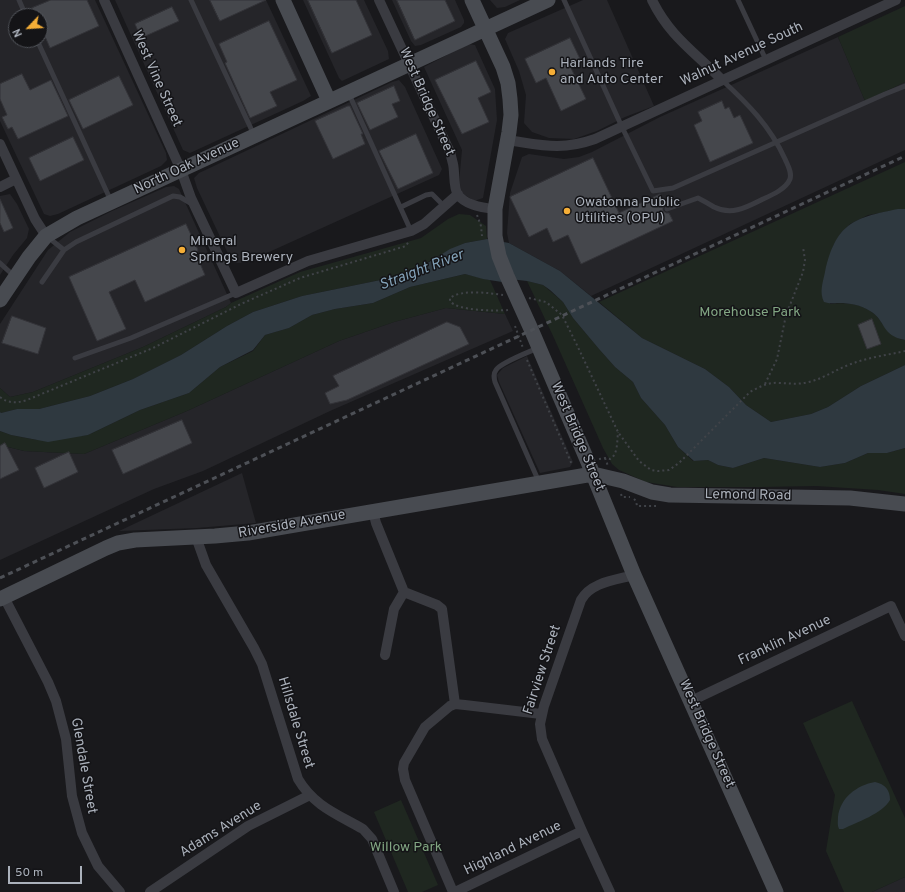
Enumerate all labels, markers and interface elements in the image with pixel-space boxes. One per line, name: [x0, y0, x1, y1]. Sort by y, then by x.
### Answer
north arrow: [8, 8, 48, 48]
street label: Walnut Avenue South: [678, 19, 806, 91]
text: N: [10, 26, 26, 39]
street label: West Vine Street: [127, 28, 185, 130]
street label: West Bridge Street: [395, 45, 457, 159]
place label: Harlands Tire and Auto Center: [560, 56, 663, 88]
marker: Harlands Tire and Auto Center: [547, 67, 557, 77]
street label: North Oak Avenue: [132, 135, 242, 199]
place label: Owatonna Public Utilities (OPU): [575, 195, 680, 228]
marker: Owatonna Public Utilities (OPU): [562, 206, 572, 216]
place label: Mineral Springs Brewery: [190, 234, 293, 266]
marker: Mineral Springs Brewery: [177, 245, 187, 255]
water label: Straight River: [377, 247, 467, 295]
park label: Morehouse Park: [699, 305, 801, 321]
street label: West Bridge Street: [546, 380, 608, 494]
street label: Lemond Road: [704, 487, 792, 505]
street label: Riverside Avenue: [237, 507, 347, 543]
street label: Franklin Avenue: [736, 612, 834, 670]
street label: Fairview Street: [521, 623, 565, 717]
street label: Hillsdale Street: [273, 675, 317, 771]
street label: West Bridge Street: [675, 677, 737, 791]
street label: Glendale Street: [66, 717, 100, 815]
street label: Adams Avenue: [177, 798, 265, 862]
street label: Highland Avenue: [462, 818, 564, 880]
park label: Willow Park: [370, 840, 442, 856]
scale bar: [10, 858, 84, 884]
text: 50 m: [15, 865, 43, 881]

